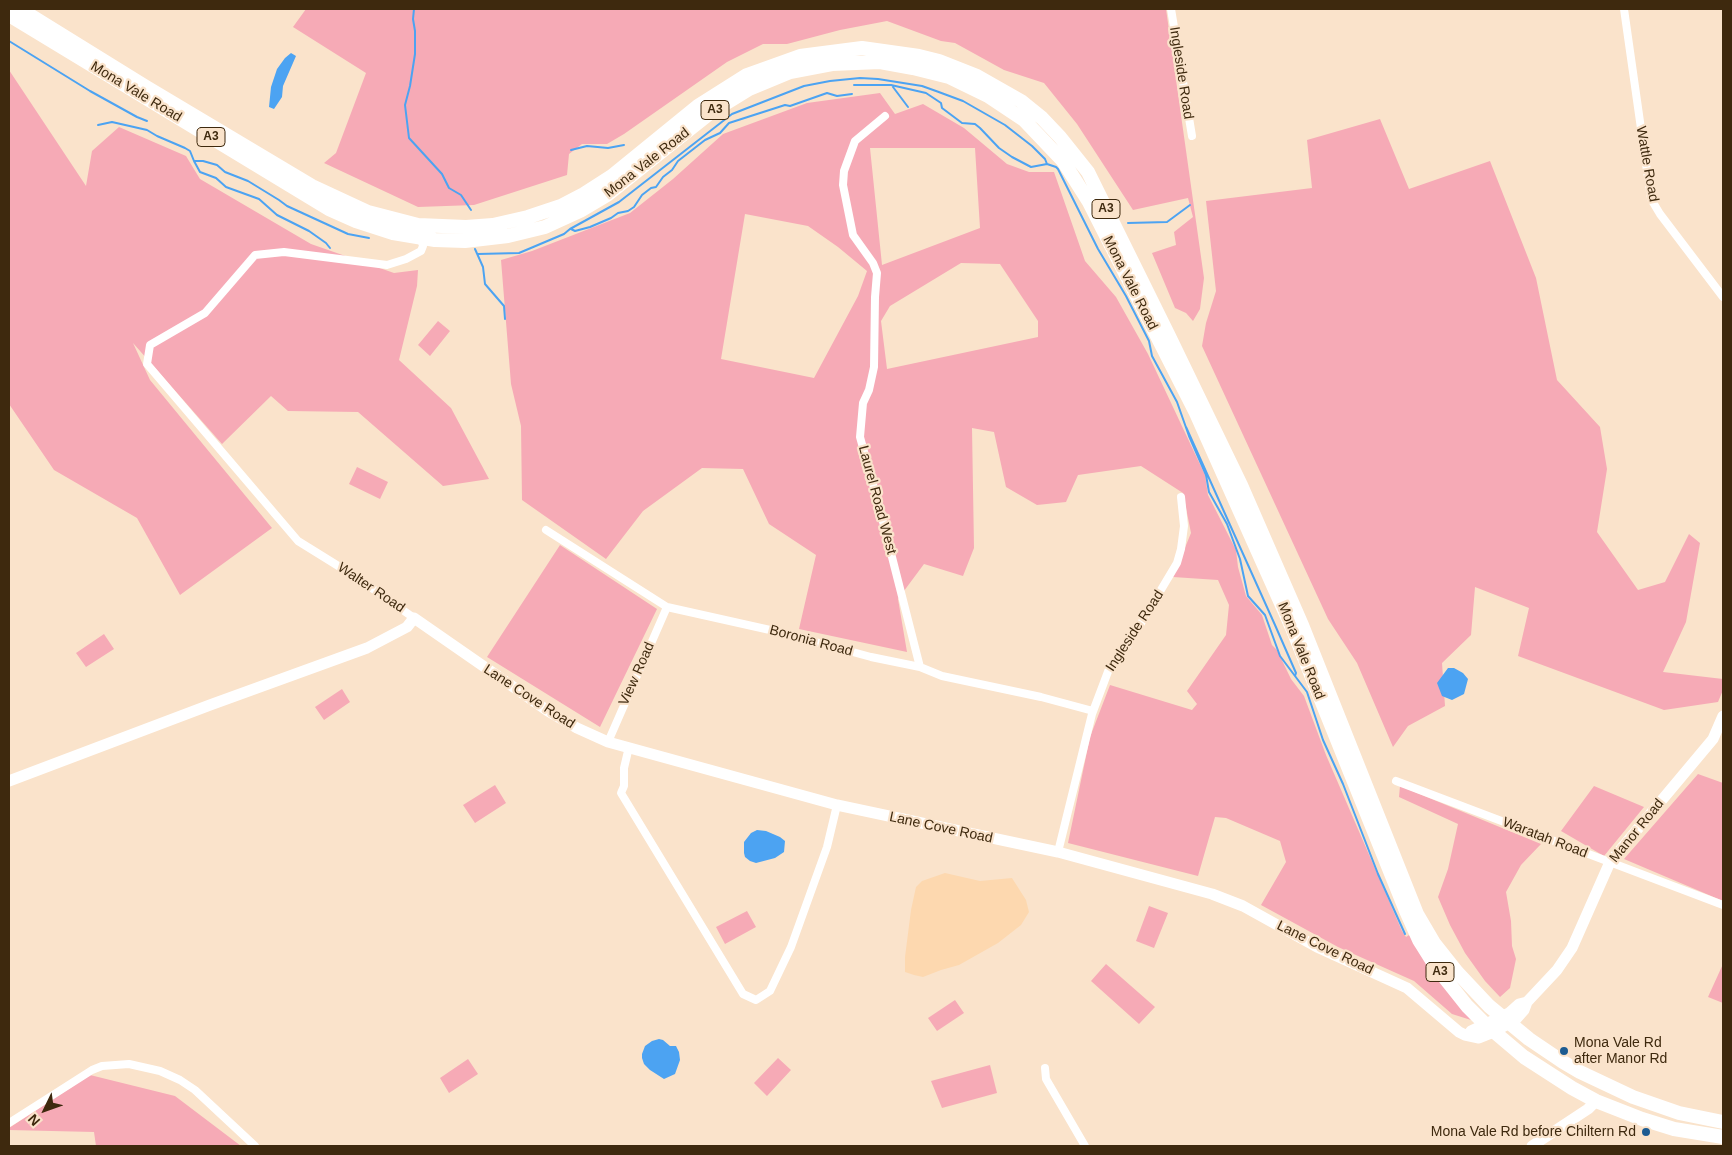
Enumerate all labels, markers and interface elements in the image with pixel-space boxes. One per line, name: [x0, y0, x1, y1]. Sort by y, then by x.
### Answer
street label: Ingleside Road: [1165, 26, 1197, 120]
street label: Mona Vale Road: [87, 58, 185, 126]
road number: A3: [701, 100, 729, 120]
street label: Mona Vale Road: [601, 125, 693, 201]
street label: Wattle Road: [1632, 125, 1662, 203]
road number: A3: [197, 128, 225, 146]
road number: A3: [1092, 200, 1120, 218]
street label: Mona Vale Road: [1099, 233, 1161, 333]
street label: Laurel Road West: [854, 444, 900, 556]
street label: Walter Road: [334, 559, 408, 617]
street label: Ingleside Road: [1103, 587, 1167, 675]
street label: Mona Vale Road: [1274, 600, 1328, 702]
street label: Boronia Road: [767, 622, 855, 660]
street label: View Road: [616, 640, 658, 708]
street label: Lane Cove Road: [480, 661, 578, 733]
street label: Manor Road: [1606, 796, 1668, 866]
street label: Lane Cove Road: [888, 809, 994, 847]
street label: Waratah Road: [1500, 814, 1590, 862]
street label: Lane Cove Road: [1274, 917, 1376, 979]
road number: A3: [1426, 962, 1454, 982]
place label: Mona Vale Rd after Manor Rd: [1574, 1035, 1667, 1068]
marker: Mona Vale Rd after Manor Rd: [1558, 1045, 1570, 1057]
north arrow: [20, 1085, 70, 1135]
text: N: [25, 1111, 43, 1129]
place label: Mona Vale Rd before Chiltern Rd: [1431, 1124, 1636, 1140]
marker: Mona Vale Rd before Chiltern Rd: [1640, 1126, 1652, 1138]

